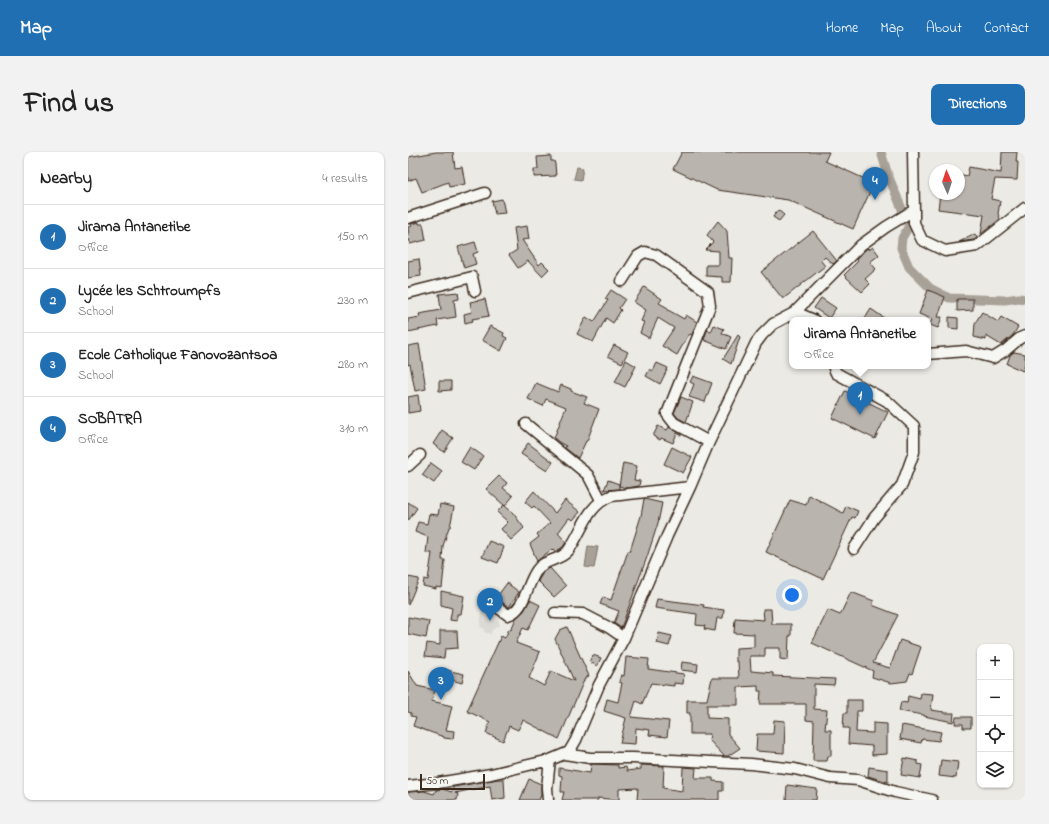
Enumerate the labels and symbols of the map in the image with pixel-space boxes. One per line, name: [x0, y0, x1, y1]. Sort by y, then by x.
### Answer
north arrow: [929, 164, 965, 200]
pin: 4: [862, 167, 888, 200]
pin: 1: [847, 382, 873, 415]
your location: [782, 585, 802, 605]
pin: 2: [477, 588, 503, 621]
pin: 3: [428, 667, 454, 700]
scale bar: [420, 772, 485, 791]

